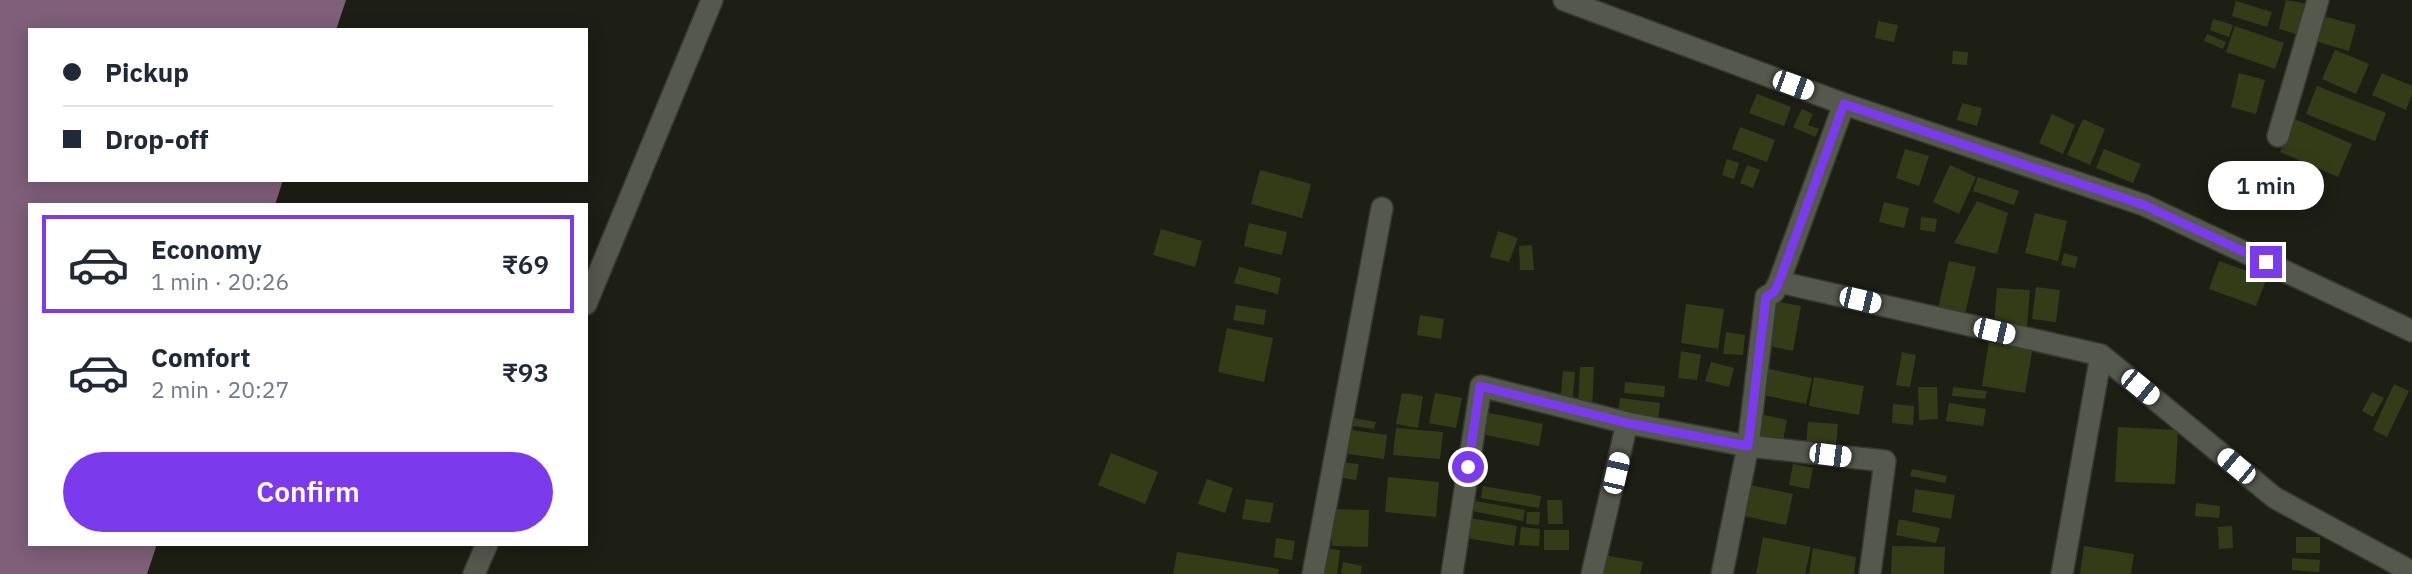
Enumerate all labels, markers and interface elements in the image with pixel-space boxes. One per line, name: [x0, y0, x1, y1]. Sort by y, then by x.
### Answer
text: Pickup: [105, 55, 189, 89]
car: [1770, 68, 1817, 102]
text: Drop-off: [105, 122, 208, 156]
callout: 1 min: [2208, 160, 2324, 210]
text: 1 min: [2236, 170, 2296, 200]
text: Economy: [151, 232, 262, 266]
icon: car: [67, 233, 130, 296]
route end: [2250, 246, 2282, 278]
text: ₹69: [502, 247, 549, 281]
text: 1 min · 20:26: [151, 266, 289, 296]
car: [1838, 285, 1883, 315]
car: [1972, 316, 2017, 346]
text: Comfort: [151, 340, 250, 374]
icon: car: [67, 341, 130, 404]
text: ₹93: [502, 355, 549, 389]
car: [2118, 366, 2163, 408]
text: 2 min · 20:27: [151, 374, 289, 404]
car: [1808, 442, 1853, 468]
car: [2214, 444, 2259, 488]
car: [1602, 450, 1631, 496]
route start: [1452, 451, 1484, 483]
button: Confirm: [63, 452, 553, 532]

